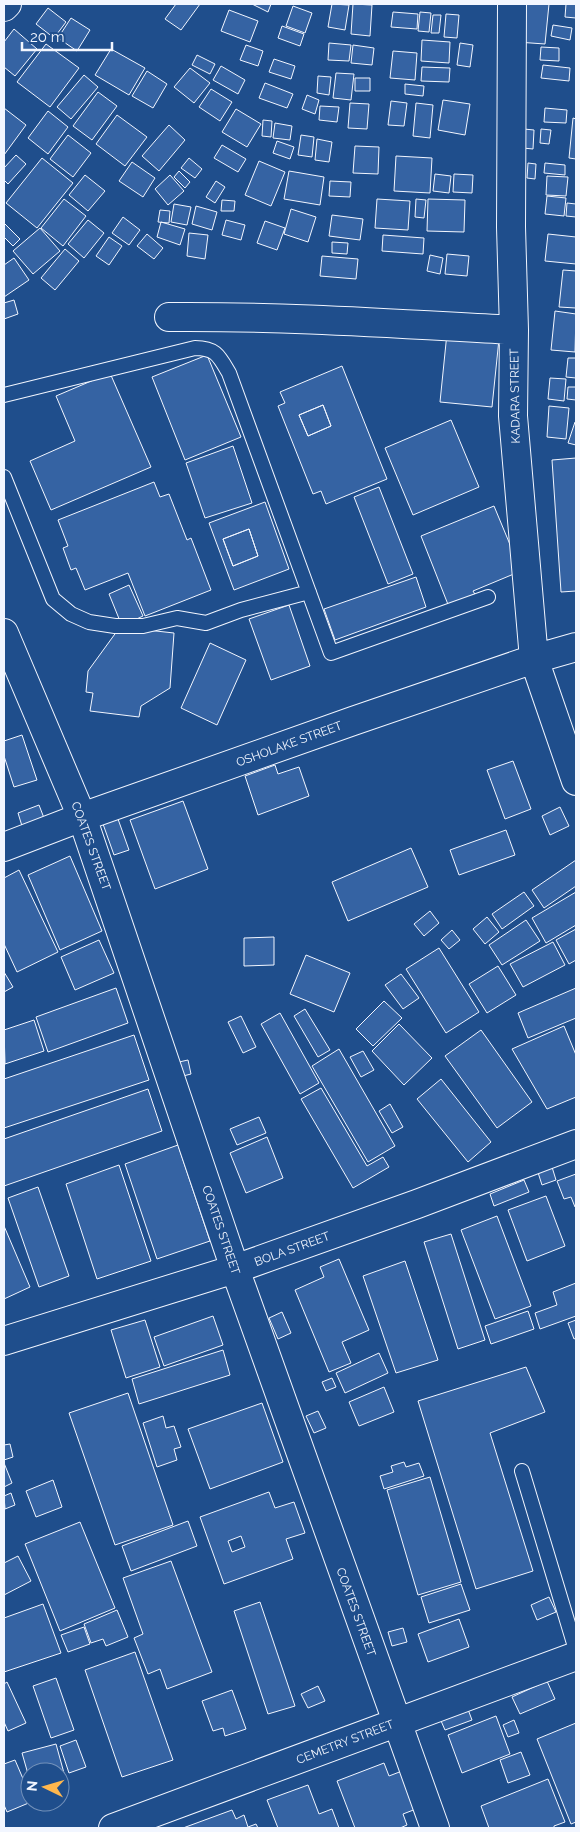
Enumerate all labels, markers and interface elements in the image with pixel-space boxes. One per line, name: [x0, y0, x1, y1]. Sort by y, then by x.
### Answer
scale bar: [22, 20, 112, 52]
text: 20 m: [30, 28, 65, 46]
street label: KADARA STREET: [507, 348, 523, 444]
street label: OSHOLAKE STREET: [234, 718, 345, 770]
street label: COATES STREET: [68, 800, 114, 893]
street label: COATES STREET: [199, 1184, 243, 1277]
street label: BOLA STREET: [252, 1229, 332, 1269]
street label: COATES STREET: [333, 1566, 379, 1659]
street label: CEMETRY STREET: [294, 1717, 396, 1767]
north arrow: [20, 1762, 70, 1812]
text: N: [24, 1780, 40, 1792]

